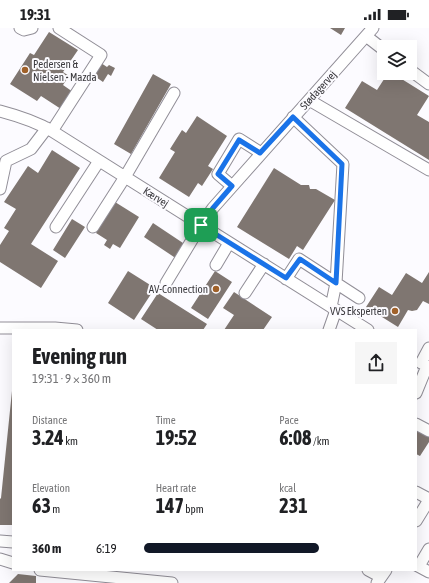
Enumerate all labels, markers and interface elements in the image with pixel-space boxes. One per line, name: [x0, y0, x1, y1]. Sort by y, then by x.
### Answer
text: 19:31: [20, 6, 51, 23]
map controls: [377, 40, 417, 80]
button: layers: [377, 40, 417, 80]
place label: Pedersen & Nielsen - Mazda: [33, 58, 97, 83]
marker: Pedersen & Nielsen - Mazda: [20, 65, 30, 75]
street label: Stødagervej: [298, 68, 338, 112]
street label: Kærvej: [141, 185, 171, 209]
pin: [184, 208, 218, 242]
icon: arrive: [190, 214, 212, 236]
place label: AV-Connection: [149, 283, 208, 295]
marker: AV-Connection: [211, 284, 221, 294]
place label: VVS Eksperten: [330, 305, 387, 317]
marker: VVS Eksperten: [390, 306, 400, 316]
button: share: [355, 342, 397, 384]
text: Evening run: [32, 343, 127, 369]
text: 19:31 · 9 × 360 m: [32, 371, 111, 386]
text: Distance: [32, 414, 67, 426]
text: Time: [156, 414, 176, 426]
text: Pace: [279, 414, 299, 426]
text: 3.24: [32, 426, 64, 449]
text: 19:52: [156, 426, 197, 449]
text: 6:08: [279, 426, 312, 449]
text: km: [64, 435, 78, 447]
text: /km: [312, 435, 330, 447]
text: Elevation: [32, 482, 70, 494]
text: Heart rate: [156, 482, 196, 494]
text: kcal: [279, 482, 296, 494]
text: 63: [32, 494, 51, 517]
text: 147: [156, 494, 184, 517]
text: 231: [279, 494, 308, 517]
text: m: [51, 503, 60, 515]
text: bpm: [184, 503, 204, 515]
text: 360 m: [32, 541, 61, 556]
text: 6:19: [96, 541, 117, 556]

